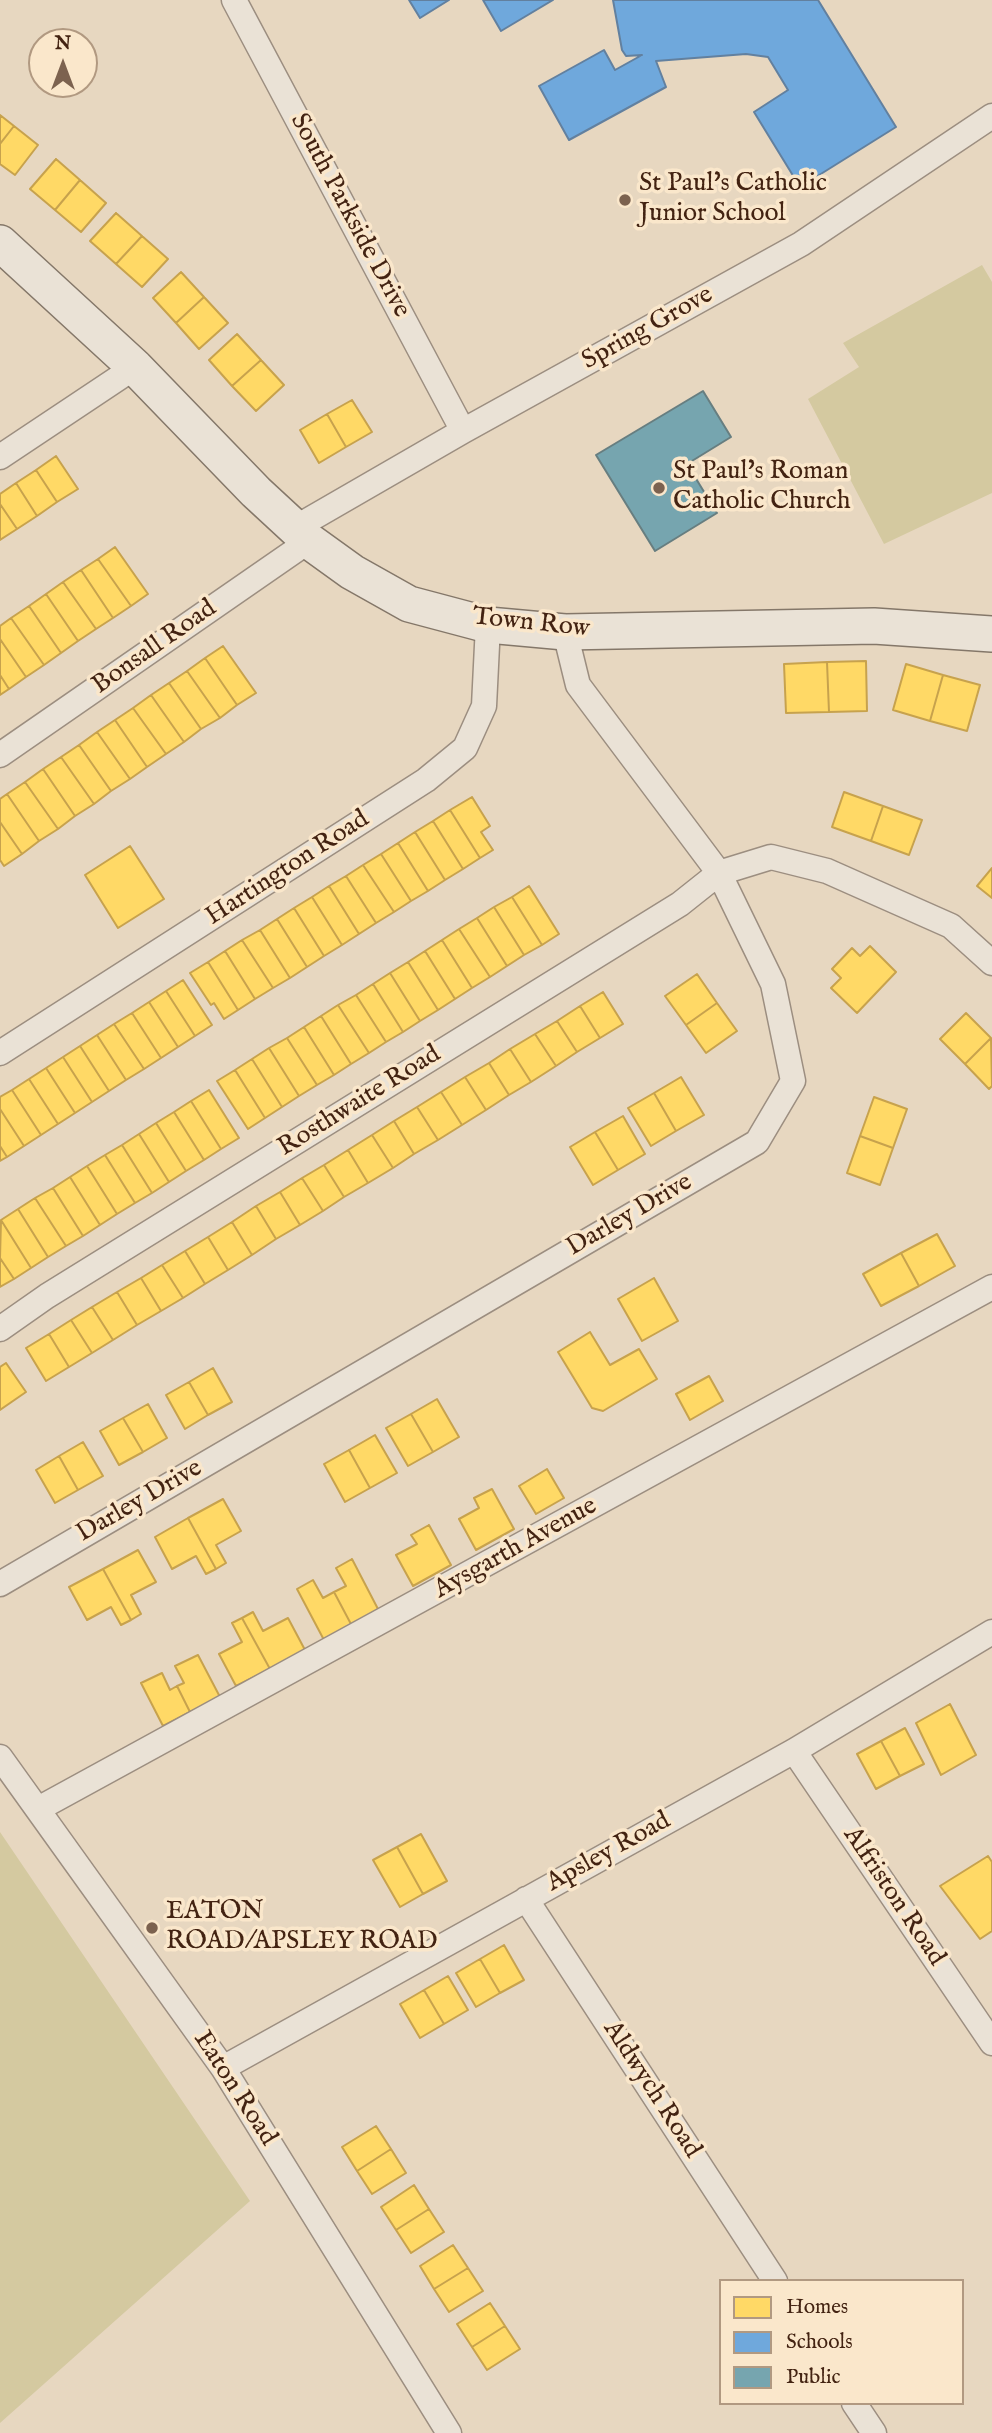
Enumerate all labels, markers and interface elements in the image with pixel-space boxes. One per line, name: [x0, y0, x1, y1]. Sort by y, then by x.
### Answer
north arrow: [28, 28, 98, 98]
text: N: [55, 32, 71, 56]
street label: South Parkside Drive: [282, 109, 416, 323]
place label: St Paul's Catholic Junior School: [639, 169, 827, 230]
marker: St Paul's Catholic Junior School: [617, 192, 633, 208]
street label: Spring Grove: [577, 280, 719, 378]
place label: St Paul's Roman Catholic Church: [673, 457, 850, 518]
marker: St Paul's Roman Catholic Church: [651, 480, 667, 496]
street label: Bonsall Road: [87, 594, 223, 702]
street label: Town Row: [471, 602, 591, 646]
street label: Hartington Road: [201, 805, 375, 933]
street label: Rosthwaite Road: [273, 1040, 447, 1164]
street label: Darley Drive: [562, 1168, 698, 1264]
street label: Darley Drive: [72, 1454, 208, 1550]
street label: Aysgarth Avenue: [429, 1491, 603, 1607]
street label: Apsley Road: [542, 1806, 676, 1900]
street label: Alfriston Road: [835, 1822, 951, 1972]
place label: EATON ROAD/APSLEY ROAD: [166, 1897, 438, 1958]
marker: EATON ROAD/APSLEY ROAD: [144, 1920, 160, 1936]
street label: Aldwych Road: [595, 2016, 707, 2164]
street label: Eaton Road: [185, 2026, 283, 2152]
legend: [719, 2279, 964, 2405]
text: Homes: [786, 2294, 848, 2321]
text: Schools: [786, 2329, 853, 2356]
text: Public: [786, 2364, 840, 2391]

